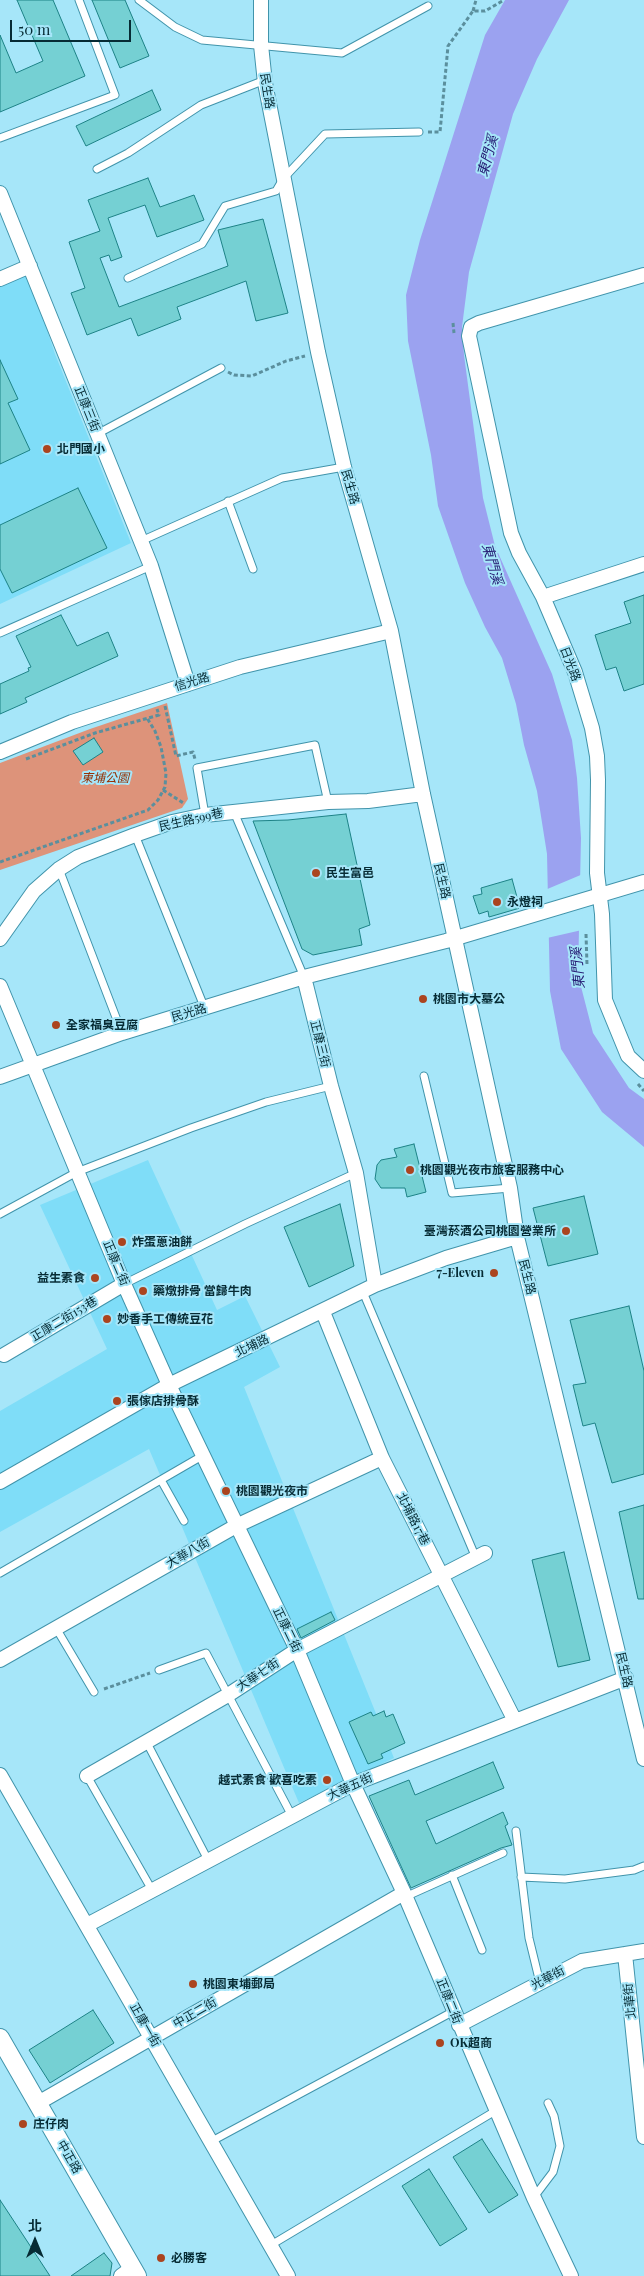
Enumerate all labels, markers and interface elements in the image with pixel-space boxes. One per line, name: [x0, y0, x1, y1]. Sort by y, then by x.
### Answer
scale bar: [12, 10, 134, 42]
text: 50 m: [18, 19, 50, 39]
street label: 民生路: [257, 72, 277, 110]
water label: 東門溪: [474, 133, 502, 179]
street label: 正康三街: [71, 384, 103, 434]
place label: 北門國小: [57, 442, 105, 456]
marker: 北門國小: [41, 443, 53, 455]
street label: 民生路: [338, 468, 362, 506]
water label: 東門溪: [478, 541, 506, 587]
street label: 日光路: [557, 645, 583, 683]
street label: 信光路: [173, 670, 211, 694]
park label: 東埔公園: [81, 771, 129, 785]
street label: 民生路599巷: [158, 806, 224, 834]
street label: 民生路: [431, 862, 453, 900]
place label: 民生富邑: [326, 866, 374, 880]
marker: 民生富邑: [310, 867, 322, 879]
place label: 永燈祠: [507, 895, 543, 909]
marker: 永燈祠: [491, 896, 503, 908]
water label: 東門溪: [568, 946, 588, 990]
place label: 桃園市大墓公: [433, 992, 505, 1006]
marker: 桃園市大墓公: [417, 993, 429, 1005]
street label: 民光路: [170, 1001, 208, 1025]
place label: 全家福臭豆腐: [66, 1018, 138, 1032]
marker: 全家福臭豆腐: [50, 1019, 62, 1031]
street label: 正康三街: [307, 1019, 333, 1069]
place label: 桃園觀光夜市旅客服務中心: [420, 1163, 564, 1177]
marker: 桃園觀光夜市旅客服務中心: [404, 1164, 416, 1176]
place label: 臺灣菸酒公司桃園營業所: [424, 1224, 556, 1238]
marker: 臺灣菸酒公司桃園營業所: [560, 1225, 572, 1237]
place label: 炸蛋蔥油餅: [132, 1235, 192, 1249]
marker: 炸蛋蔥油餅: [116, 1236, 128, 1248]
street label: 正康二街: [100, 1238, 132, 1288]
street label: 民生路: [516, 1258, 538, 1296]
place label: 7-Eleven: [437, 1266, 484, 1280]
marker: 7-Eleven: [488, 1267, 500, 1279]
place label: 益生素食: [37, 1271, 85, 1285]
marker: 益生素食: [89, 1272, 101, 1284]
place label: 藥燉排骨 當歸牛肉: [153, 1284, 252, 1298]
marker: 藥燉排骨 當歸牛肉: [137, 1285, 149, 1297]
street label: 正康二街153巷: [28, 1294, 100, 1344]
place label: 妙香手工傳統豆花: [117, 1312, 213, 1326]
marker: 妙香手工傳統豆花: [101, 1313, 113, 1325]
street label: 北埔路: [233, 1332, 271, 1360]
place label: 張傢店排骨酥: [127, 1394, 199, 1408]
marker: 張傢店排骨酥: [111, 1395, 123, 1407]
place label: 桃園觀光夜市: [236, 1484, 308, 1498]
marker: 桃園觀光夜市: [220, 1485, 232, 1497]
street label: 北埔路17巷: [394, 1490, 432, 1548]
street label: 大華八街: [164, 1535, 212, 1571]
street label: 正康二街: [270, 1605, 304, 1655]
street label: 民生路: [613, 1651, 635, 1689]
street label: 大華七街: [234, 1656, 282, 1694]
street label: 大華五街: [325, 1770, 375, 1804]
place label: 越式素食 歡喜吃素: [218, 1773, 317, 1787]
marker: 越式素食 歡喜吃素: [321, 1774, 333, 1786]
street label: 光華街: [529, 1963, 567, 1993]
street label: 正康二街: [433, 1976, 465, 2026]
place label: 桃園東埔郵局: [203, 1977, 275, 1991]
marker: 桃園東埔郵局: [187, 1978, 199, 1990]
street label: 北華街: [621, 1982, 639, 2020]
street label: 中正二街: [171, 1995, 219, 2031]
street label: 正康一街: [127, 2001, 163, 2049]
place label: OK超商: [450, 2036, 492, 2050]
marker: OK超商: [434, 2037, 446, 2049]
place label: 庄仔肉: [33, 2117, 69, 2131]
marker: 庄仔肉: [17, 2118, 29, 2130]
street label: 中正路: [54, 2138, 84, 2176]
north arrow: [10, 2216, 60, 2266]
text: 北: [28, 2216, 42, 2235]
place label: 必勝客: [171, 2251, 207, 2265]
marker: 必勝客: [155, 2252, 167, 2264]

